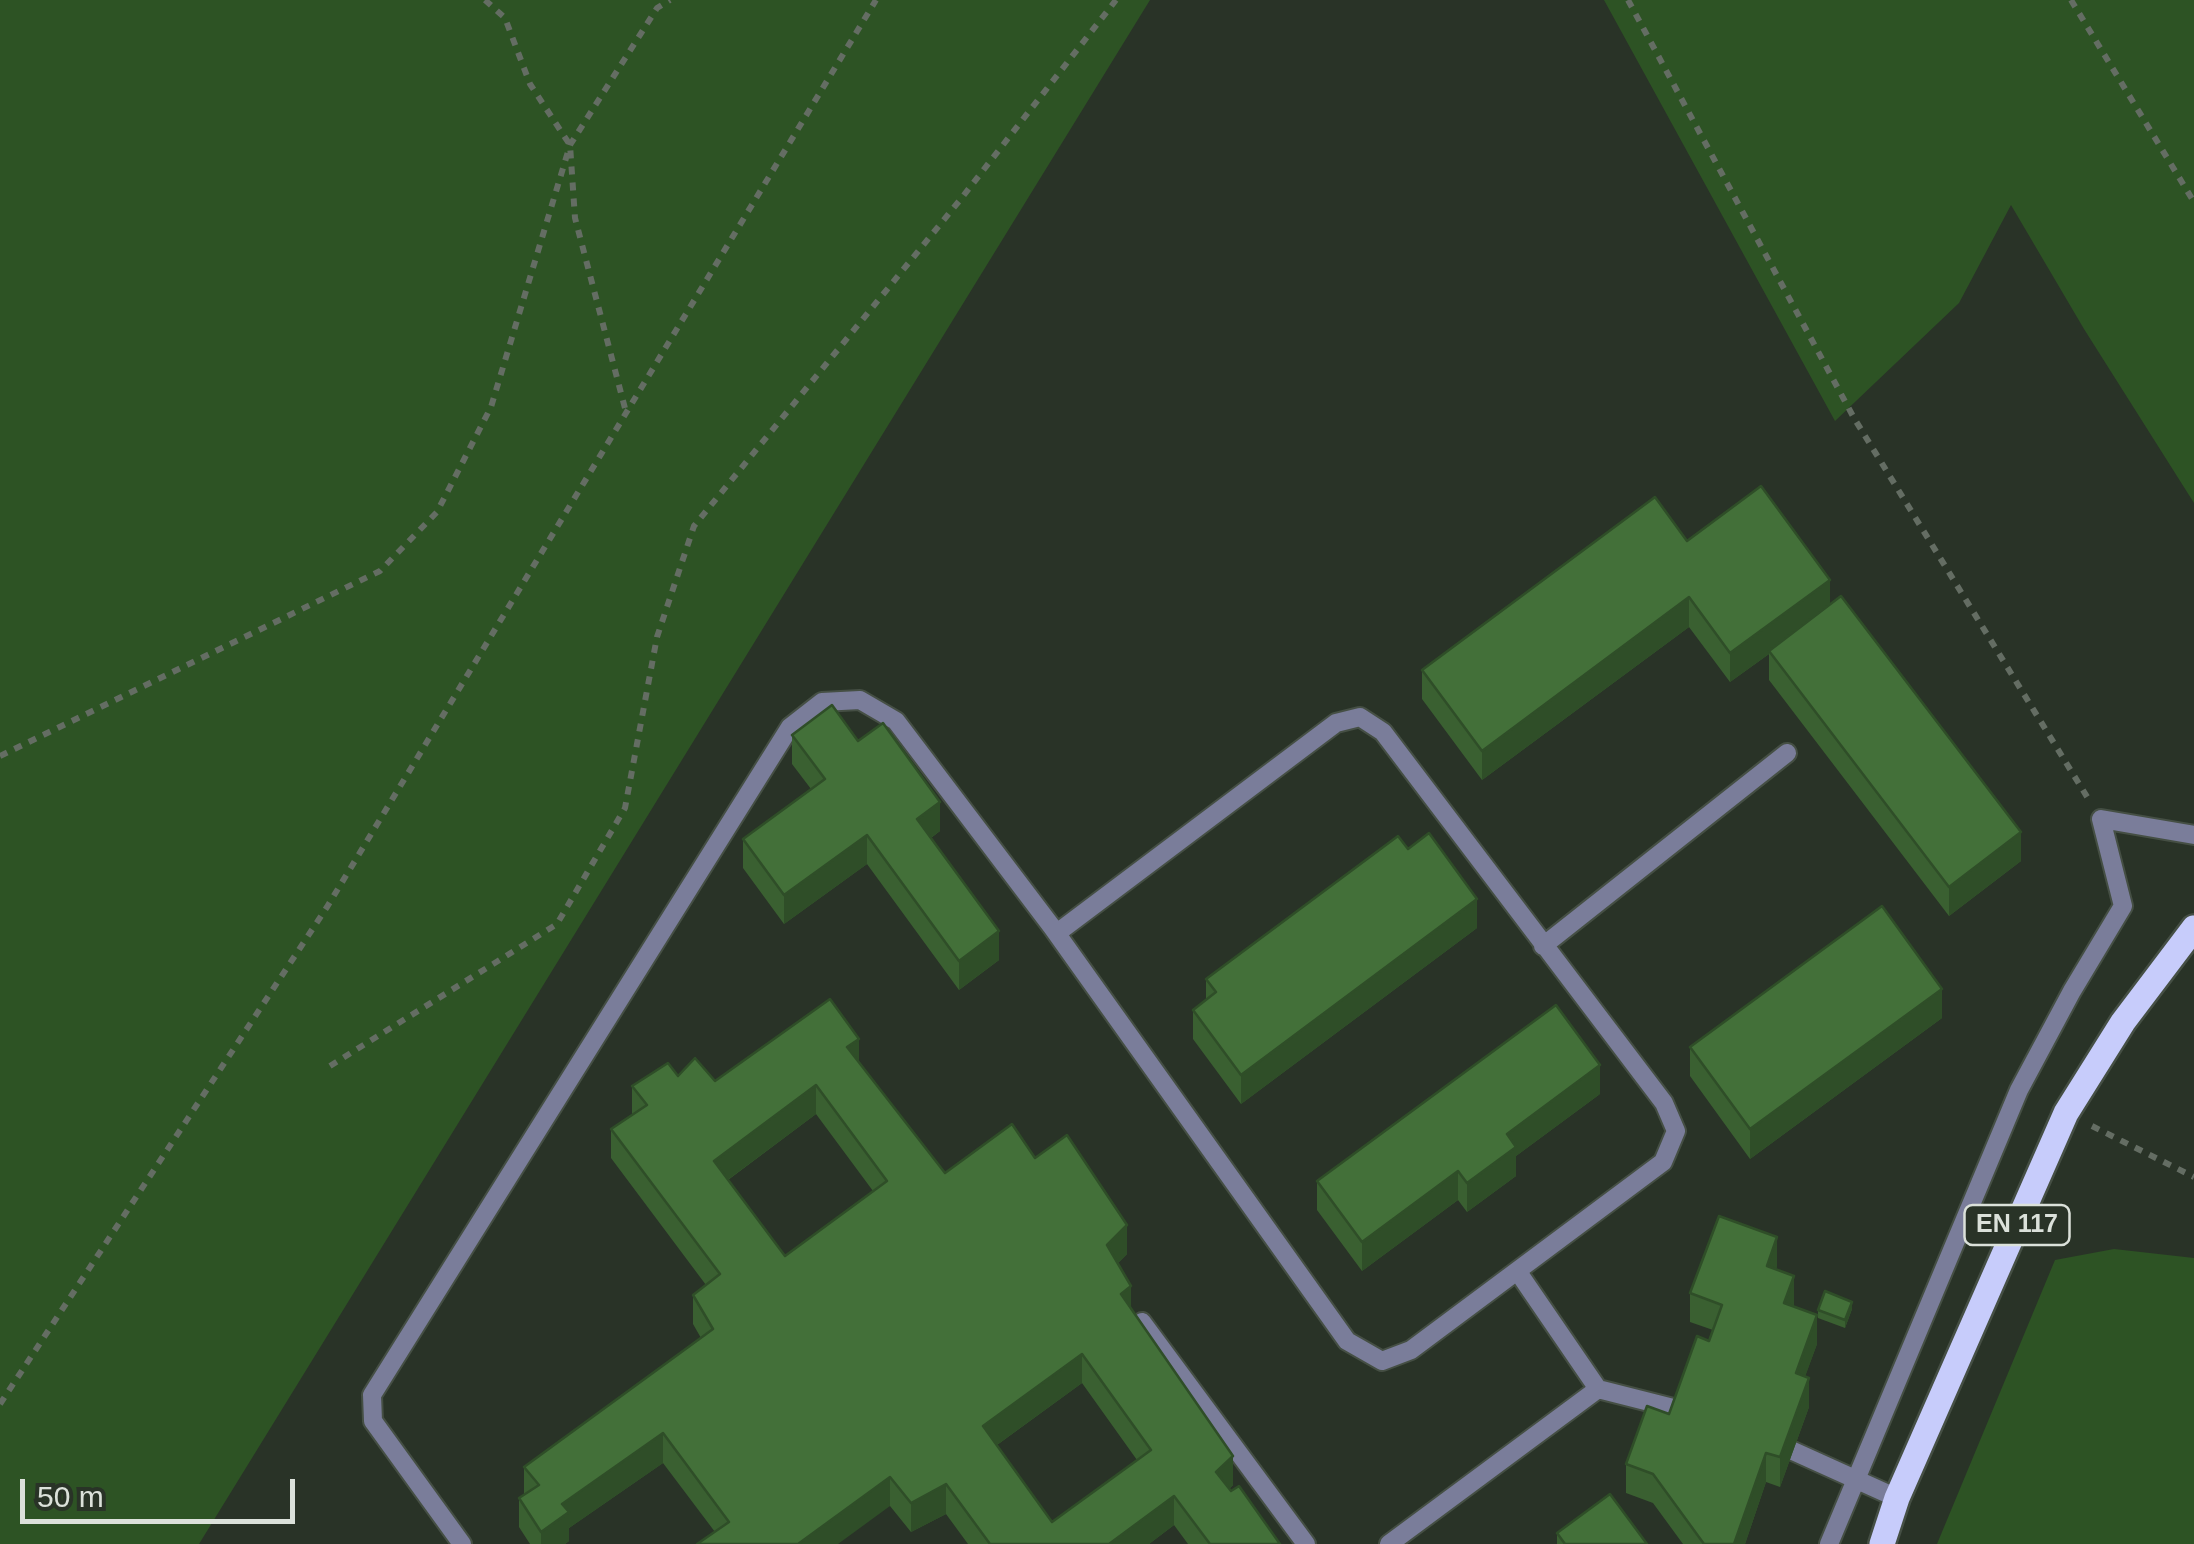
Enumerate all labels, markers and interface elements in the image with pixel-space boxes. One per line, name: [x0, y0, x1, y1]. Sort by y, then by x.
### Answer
road number: EN 117: [1964, 1205, 2070, 1245]
scale bar: [25, 1459, 300, 1521]
text: 50 m: [37, 1480, 104, 1513]

